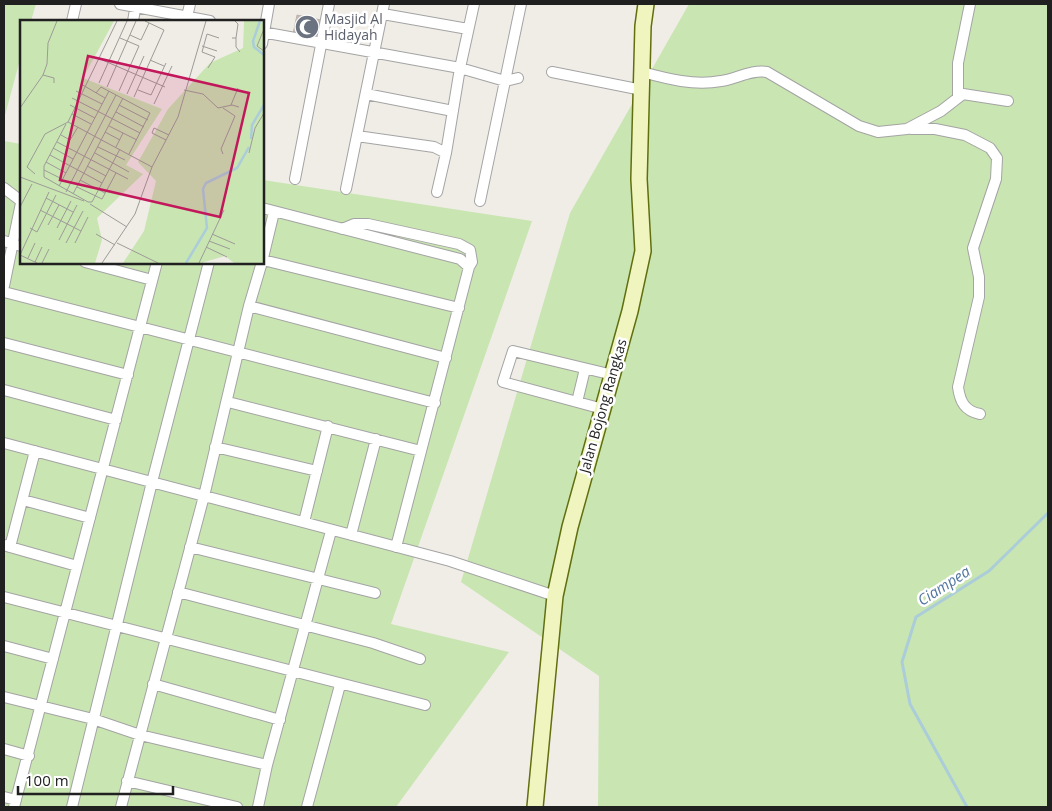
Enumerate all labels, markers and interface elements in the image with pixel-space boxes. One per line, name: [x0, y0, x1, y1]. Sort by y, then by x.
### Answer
place label: Masjid Al Hidayah: [324, 9, 383, 44]
mosque icon: Masjid Al Hidayah: [294, 14, 320, 40]
inset map: [20, 20, 264, 264]
street label: Jalan Bojong Rangkas: [574, 336, 631, 477]
water label: Ciampea: [913, 560, 974, 610]
scale bar: [18, 764, 172, 796]
text: 100 m: [25, 770, 69, 790]

